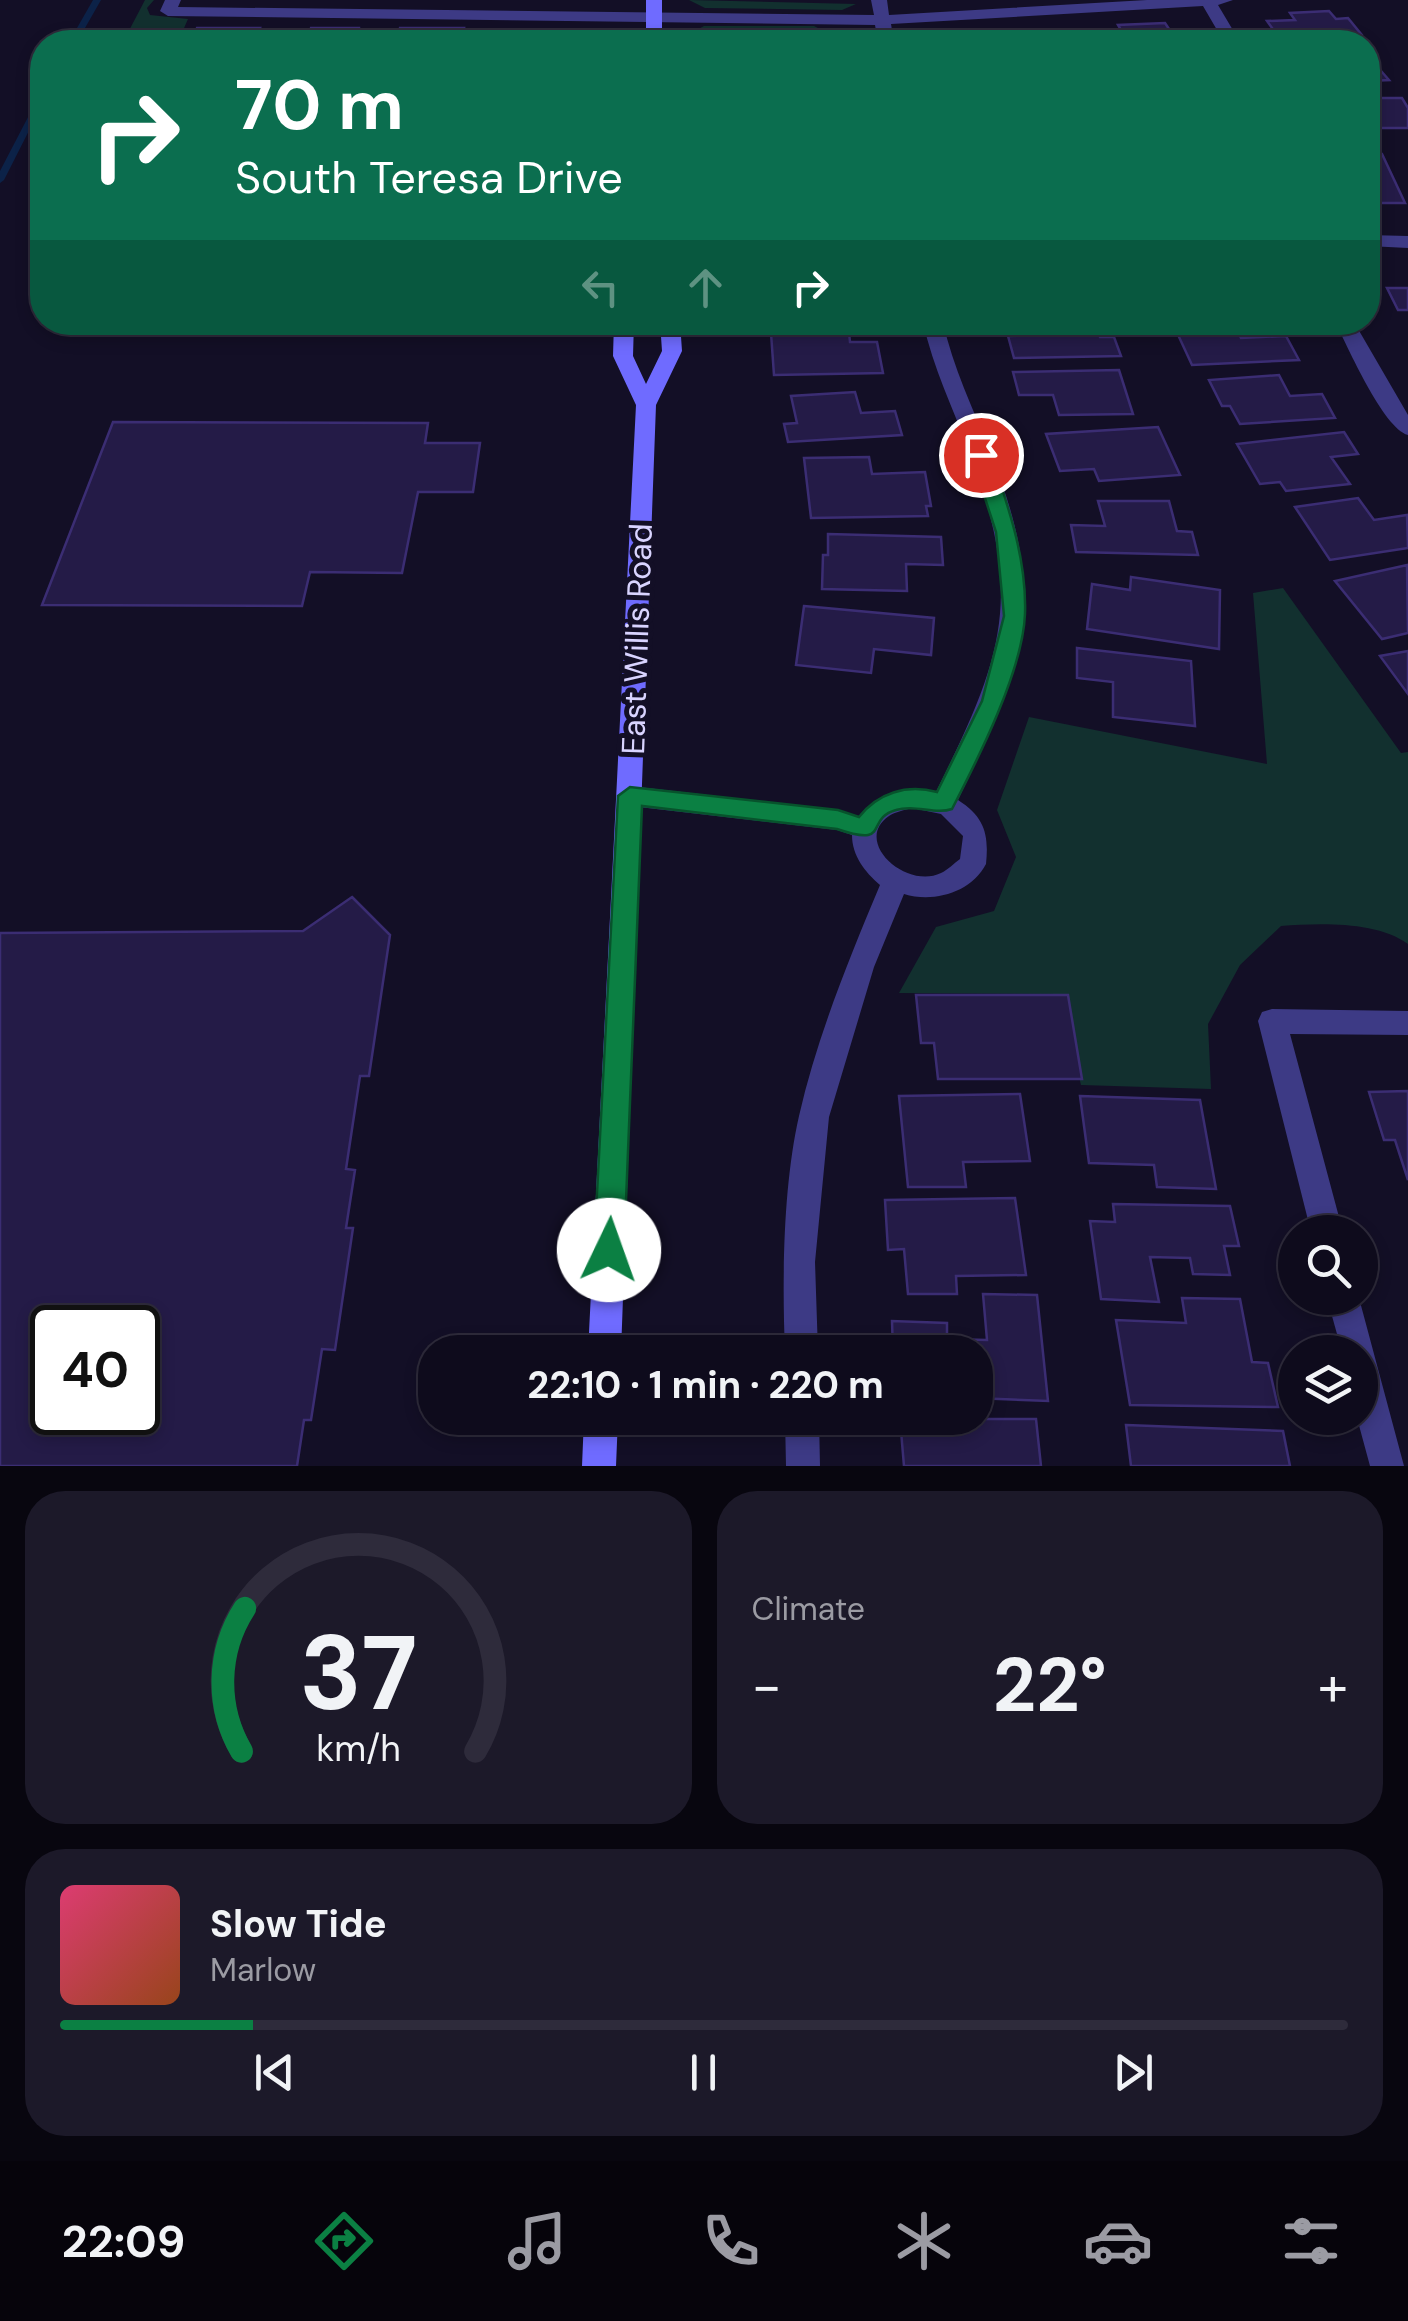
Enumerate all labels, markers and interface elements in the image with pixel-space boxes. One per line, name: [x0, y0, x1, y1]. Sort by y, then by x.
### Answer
text: 70 m: [235, 60, 404, 151]
icon: right: [70, 70, 200, 200]
text: South Teresa Drive: [235, 148, 623, 207]
icon: left: [573, 260, 628, 315]
icon: ahead: [678, 260, 733, 315]
icon: right: [783, 260, 838, 315]
pin: [939, 413, 1024, 498]
icon: arrive: [954, 428, 1009, 483]
street label: East Willis Road: [612, 523, 662, 755]
position arrow: [557, 1198, 661, 1302]
map controls: [1278, 1215, 1378, 1435]
button: search: [1278, 1215, 1378, 1315]
speed limit sign: 40: [30, 1305, 160, 1435]
button: layers: [1278, 1335, 1378, 1435]
text: 22:10 · 1 min · 220 m: [527, 1360, 884, 1410]
text: Climate: [752, 1588, 865, 1630]
text: 37: [299, 1606, 417, 1741]
text: 22°: [993, 1637, 1107, 1734]
text: −: [752, 1650, 782, 1722]
text: +: [1318, 1650, 1348, 1722]
text: km/h: [316, 1726, 400, 1772]
text: Slow Tide: [210, 1899, 387, 1949]
text: Marlow: [210, 1949, 316, 1991]
icon: previous: [247, 2045, 302, 2100]
icon: pause: [676, 2045, 731, 2100]
icon: next: [1106, 2045, 1161, 2100]
icon: directions: [309, 2206, 379, 2276]
icon: music: [502, 2206, 572, 2276]
icon: phone: [696, 2206, 766, 2276]
icon: climate: [889, 2206, 959, 2276]
icon: car: [1083, 2206, 1153, 2276]
icon: filters: [1276, 2206, 1346, 2276]
text: 22:09: [62, 2212, 185, 2271]

